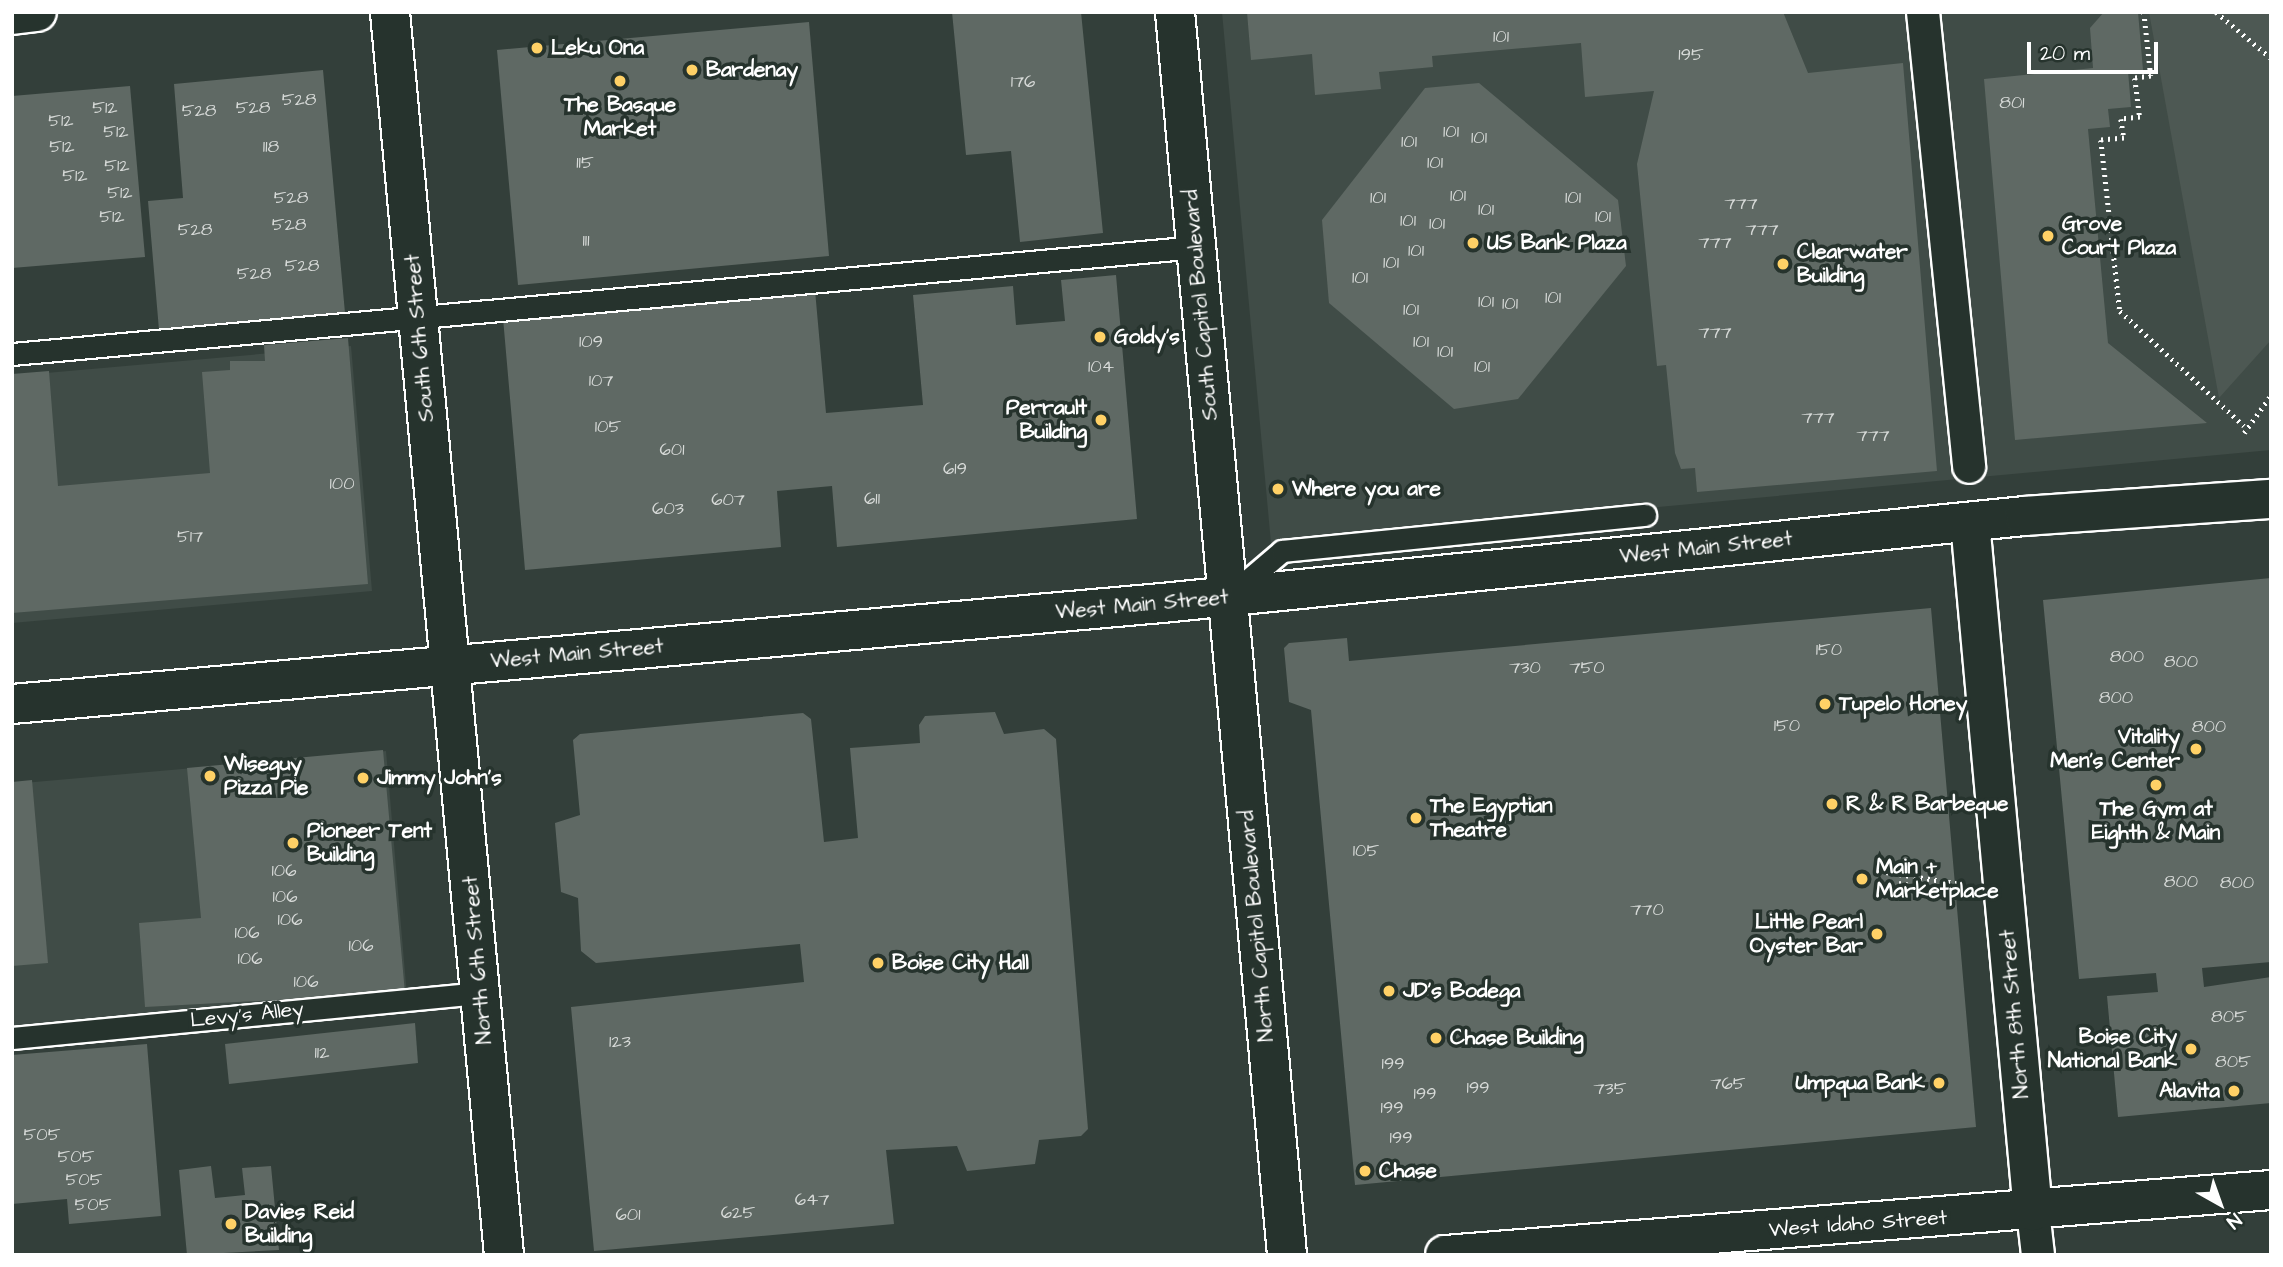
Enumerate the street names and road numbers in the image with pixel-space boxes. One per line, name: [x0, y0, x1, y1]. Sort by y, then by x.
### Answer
street label: South Capitol Boulevard: [1178, 188, 1224, 422]
street label: South 6th Street: [400, 253, 440, 423]
street label: West Main Street: [1618, 526, 1794, 570]
street label: West Main Street: [1054, 585, 1230, 625]
street label: West Main Street: [489, 634, 665, 674]
street label: North Capitol Boulevard: [1234, 809, 1280, 1043]
street label: North 6th Street: [458, 875, 498, 1045]
street label: North 8th Street: [1995, 928, 2035, 1100]
street label: Levy's Alley: [189, 997, 305, 1033]
street label: West Idaho Street: [1768, 1205, 1948, 1243]

